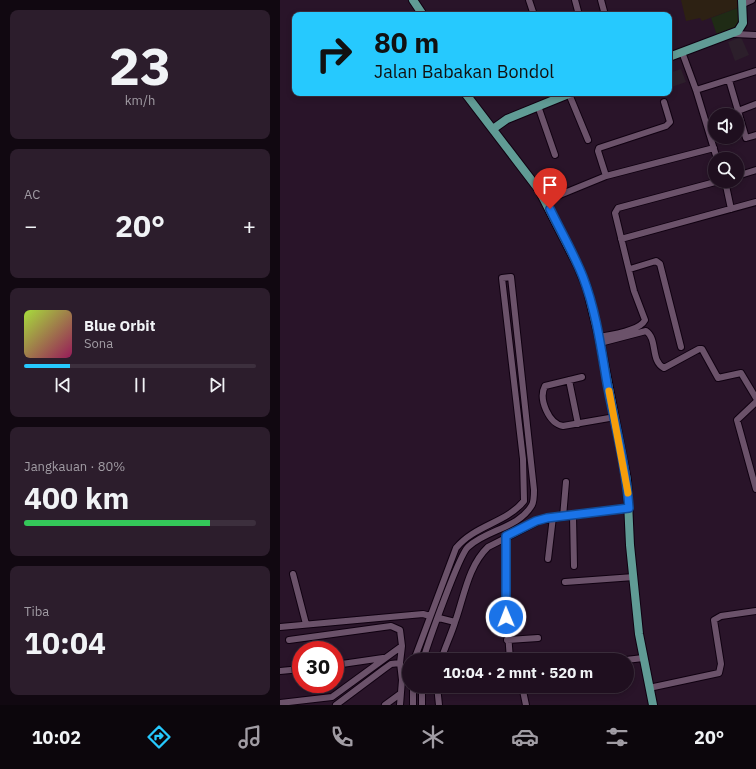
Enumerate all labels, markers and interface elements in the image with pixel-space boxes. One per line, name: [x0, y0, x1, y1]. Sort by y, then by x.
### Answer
text: 80 m: [374, 24, 439, 61]
icon: right: [308, 28, 360, 80]
text: 23: [109, 32, 171, 99]
text: Jalan Babakan Bondol: [374, 60, 554, 83]
text: km/h: [125, 92, 155, 109]
map controls: [708, 108, 744, 188]
button: sound: [708, 108, 744, 144]
button: search: [708, 152, 744, 188]
pin: [533, 168, 567, 209]
icon: arrive: [539, 174, 561, 196]
text: AC: [24, 186, 40, 203]
text: 20°: [115, 206, 165, 245]
text: −: [24, 211, 37, 240]
text: +: [243, 211, 256, 240]
text: Blue Orbit: [84, 316, 155, 335]
text: Sona: [84, 335, 113, 352]
icon: previous: [52, 374, 74, 396]
icon: pause: [129, 374, 151, 396]
icon: next: [206, 374, 228, 396]
text: Jangkauan · 80%: [24, 458, 125, 475]
text: 400 km: [24, 478, 129, 517]
position arrow: [485, 596, 527, 638]
text: Tiba: [24, 603, 49, 620]
text: 10:04: [24, 623, 106, 662]
speed limit sign: 30: [292, 641, 344, 693]
text: 10:04 · 2 mnt · 520 m: [443, 663, 593, 682]
icon: directions: [145, 723, 173, 751]
icon: music: [236, 723, 264, 751]
icon: phone: [328, 723, 356, 751]
icon: climate: [419, 723, 447, 751]
icon: car: [511, 723, 539, 751]
icon: filters: [603, 723, 631, 751]
text: 10:02: [32, 726, 81, 749]
text: 20°: [694, 726, 724, 749]

